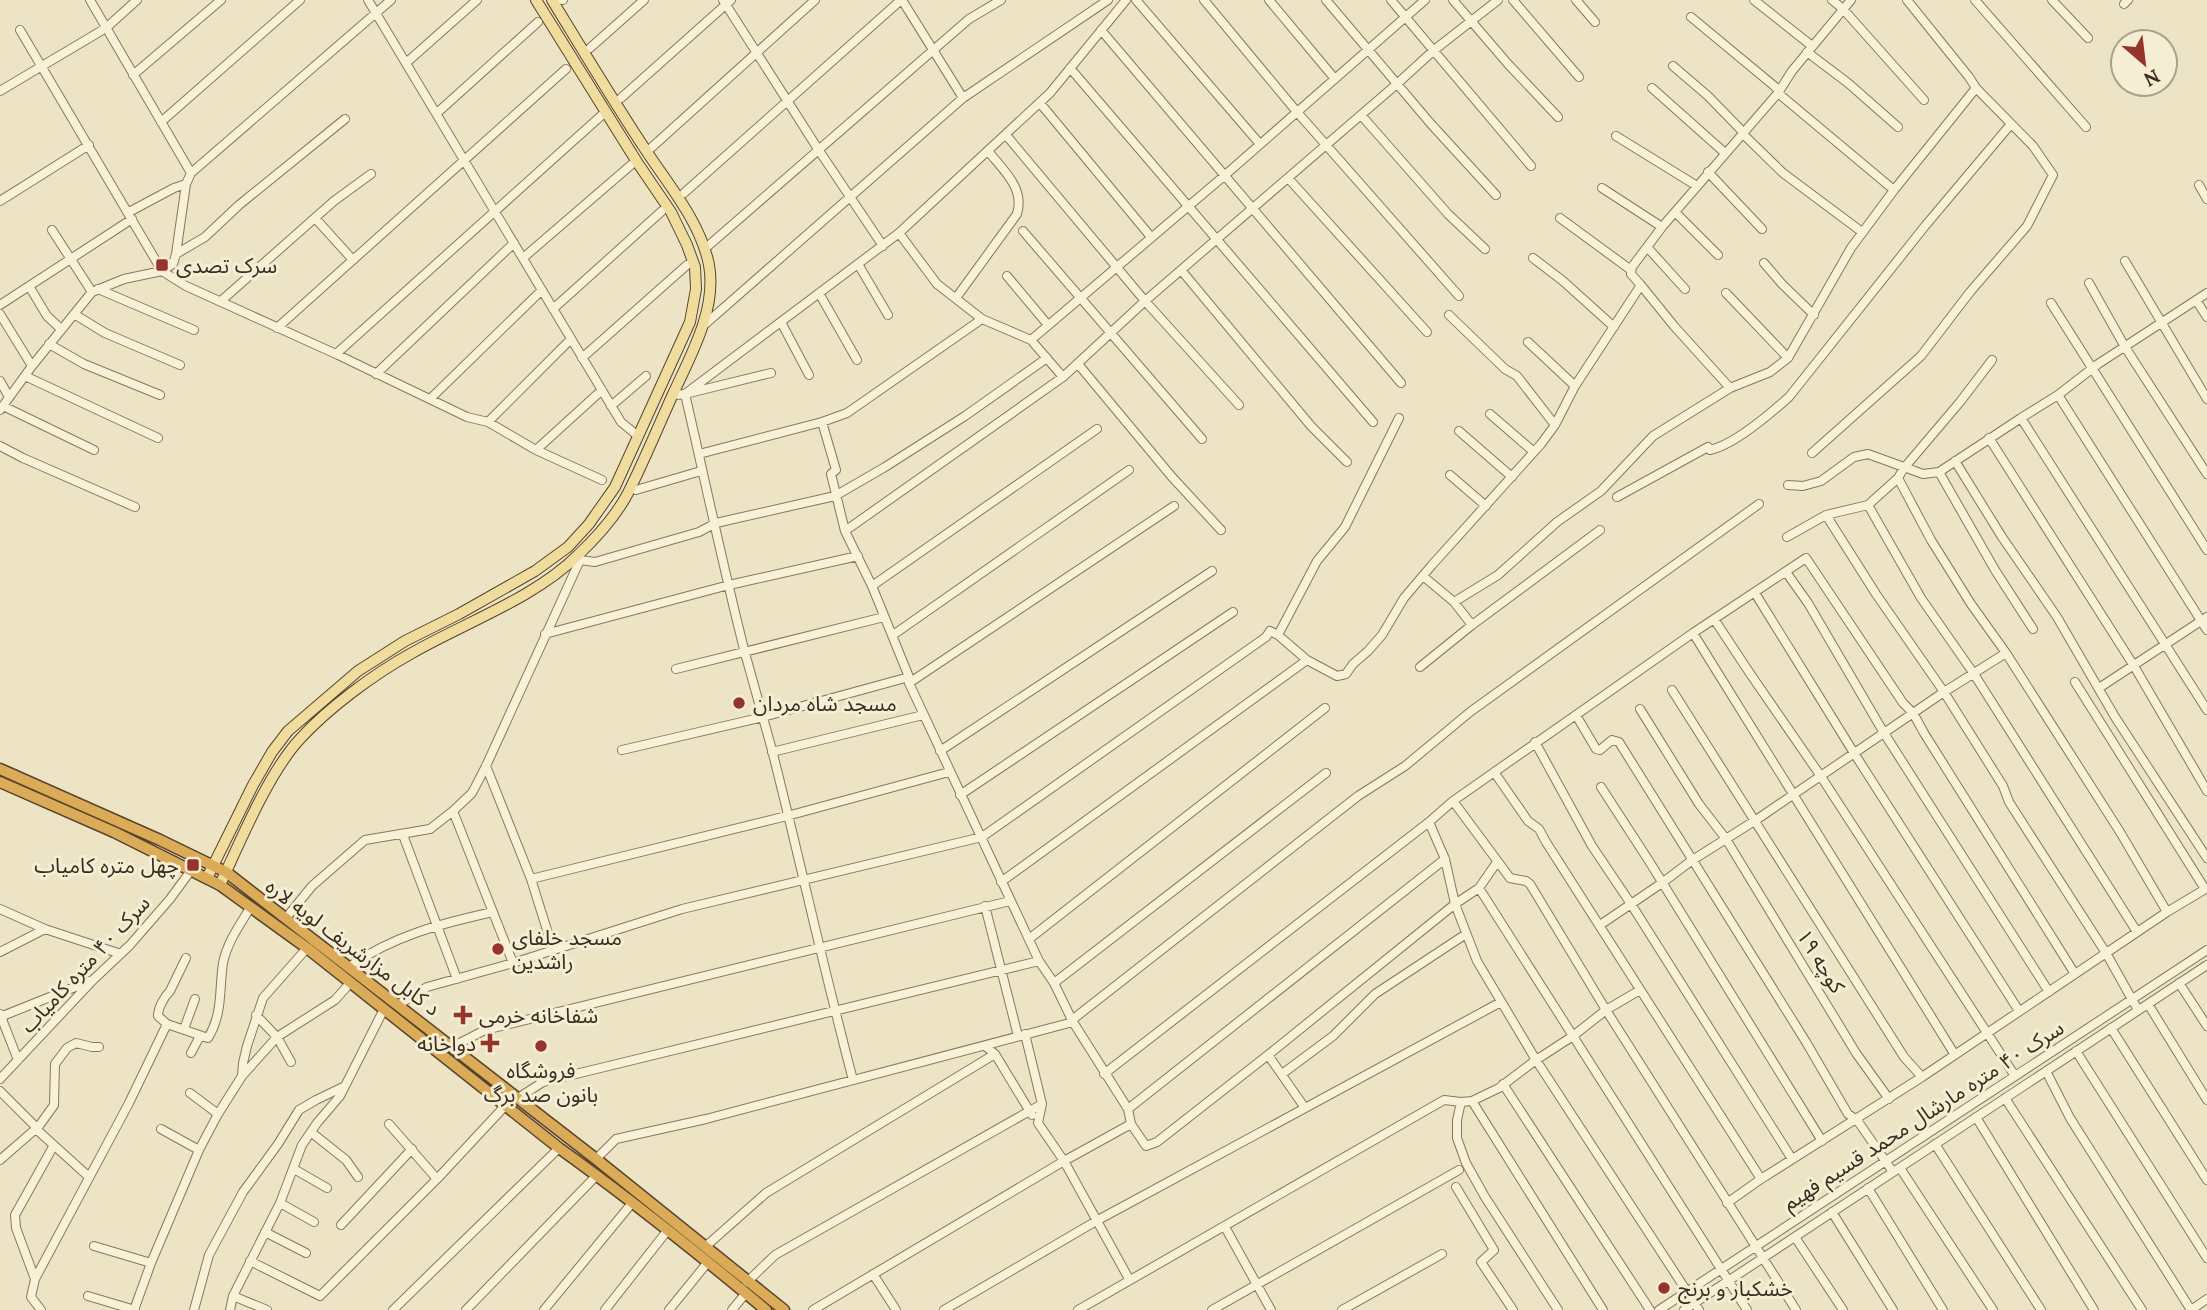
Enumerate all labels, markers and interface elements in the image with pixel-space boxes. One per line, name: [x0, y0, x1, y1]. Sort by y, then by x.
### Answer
north arrow: [2109, 28, 2179, 98]
text: N: [2140, 64, 2164, 92]
place label: سرک تصدی: [176, 252, 277, 279]
marker: سرک تصدی: [154, 257, 170, 273]
place label: مسجد شاه مردان: [753, 690, 897, 717]
marker: مسجد شاه مردان: [731, 695, 747, 711]
place label: چهل متره کامیاب: [34, 852, 179, 879]
marker: چهل متره کامیاب: [185, 857, 201, 873]
street label: د کابل مزارشریف لویه لاره: [260, 873, 446, 1021]
street label: سرک ۴۰ متره کامیاب: [14, 890, 156, 1038]
place label: مسجد خلفای راشدین: [512, 924, 622, 975]
street label: کوچه ۱۹: [1791, 924, 1851, 998]
marker: مسجد خلفای راشدین: [490, 941, 506, 957]
place label: شفاخانه خرمی: [479, 1002, 598, 1029]
marker: شفاخانه خرمی: [453, 1005, 473, 1025]
street label: سرک ۴۰ متره مارشال محمد قسیم فهیم: [1777, 1014, 2070, 1218]
place label: دواخانه: [417, 1030, 476, 1057]
marker: دواخانه: [482, 1035, 498, 1051]
marker: فروشگاه بانون صد برگ: [533, 1038, 549, 1054]
place label: فروشگاه بانون صد برگ: [484, 1057, 598, 1108]
place label: خشکبار و برنج: [1678, 1275, 1793, 1304]
marker: خشکبار و برنج: [1656, 1280, 1672, 1296]

